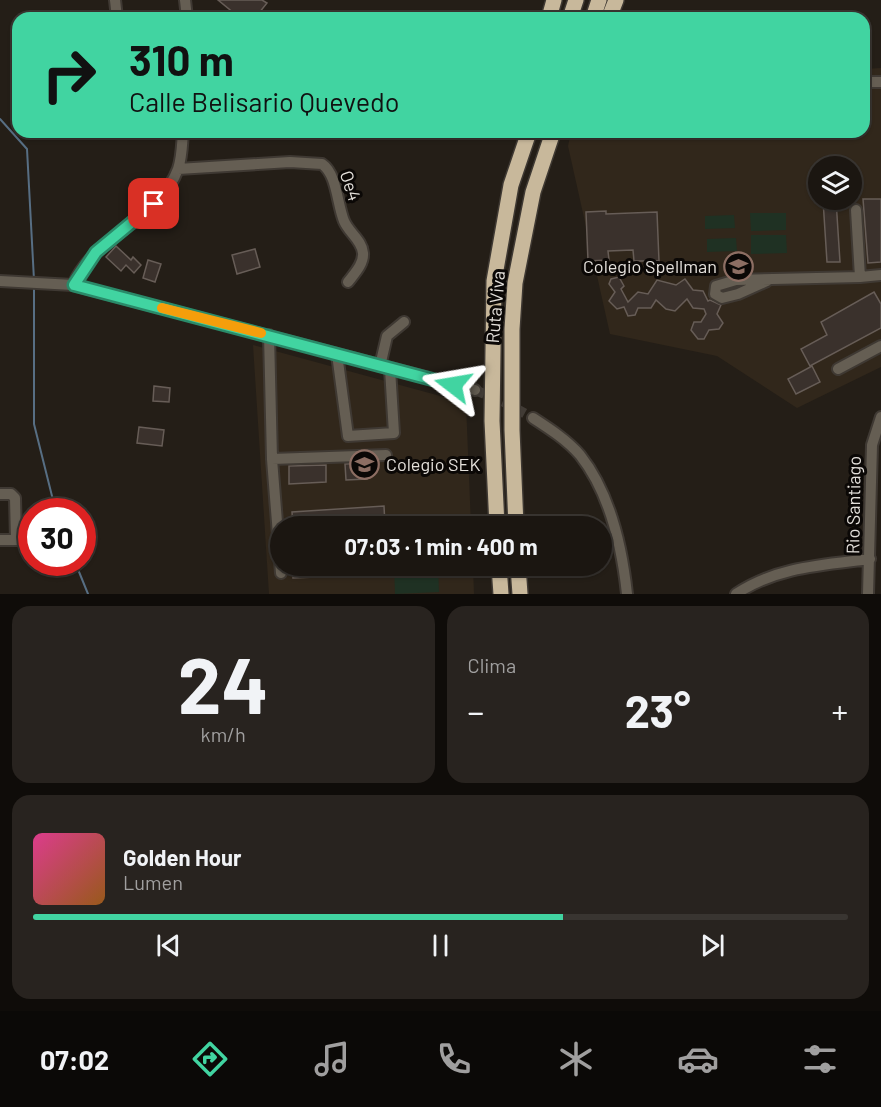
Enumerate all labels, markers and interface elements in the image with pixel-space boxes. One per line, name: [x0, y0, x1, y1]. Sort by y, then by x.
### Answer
text: 310 m: [129, 34, 234, 84]
icon: right: [30, 36, 108, 114]
text: Calle Belisario Quevedo: [129, 85, 400, 117]
map controls: [808, 156, 862, 210]
button: layers: [808, 156, 862, 210]
street label: Oe4: [336, 168, 366, 204]
pin: [128, 178, 179, 229]
icon: arrive: [137, 187, 170, 220]
school or university icon: Colegio Spellman: [722, 251, 754, 283]
place label: Colegio Spellman: [583, 255, 717, 277]
street label: Ruta Viva: [481, 270, 509, 344]
position arrow: [421, 353, 485, 417]
school or university icon: Colegio SEK: [349, 449, 381, 481]
place label: Colegio SEK: [386, 453, 480, 475]
street label: Rio Santiago: [841, 456, 865, 554]
speed limit sign: 30: [18, 498, 96, 576]
text: 07:03 · 1 min · 400 m: [344, 533, 538, 559]
text: 24: [178, 636, 269, 730]
text: Clima: [468, 653, 516, 677]
text: 23°: [625, 683, 691, 737]
text: −: [468, 691, 484, 731]
text: +: [831, 691, 848, 731]
text: km/h: [201, 722, 246, 746]
text: Golden Hour: [123, 844, 241, 870]
text: Lumen: [123, 870, 183, 894]
icon: previous: [152, 929, 185, 962]
icon: pause: [424, 929, 457, 962]
icon: next: [696, 929, 729, 962]
icon: directions: [189, 1038, 231, 1080]
icon: music: [311, 1038, 353, 1080]
icon: phone: [433, 1038, 475, 1080]
icon: climate: [555, 1038, 597, 1080]
icon: car: [677, 1038, 719, 1080]
icon: filters: [799, 1038, 841, 1080]
text: 07:02: [40, 1043, 109, 1075]

